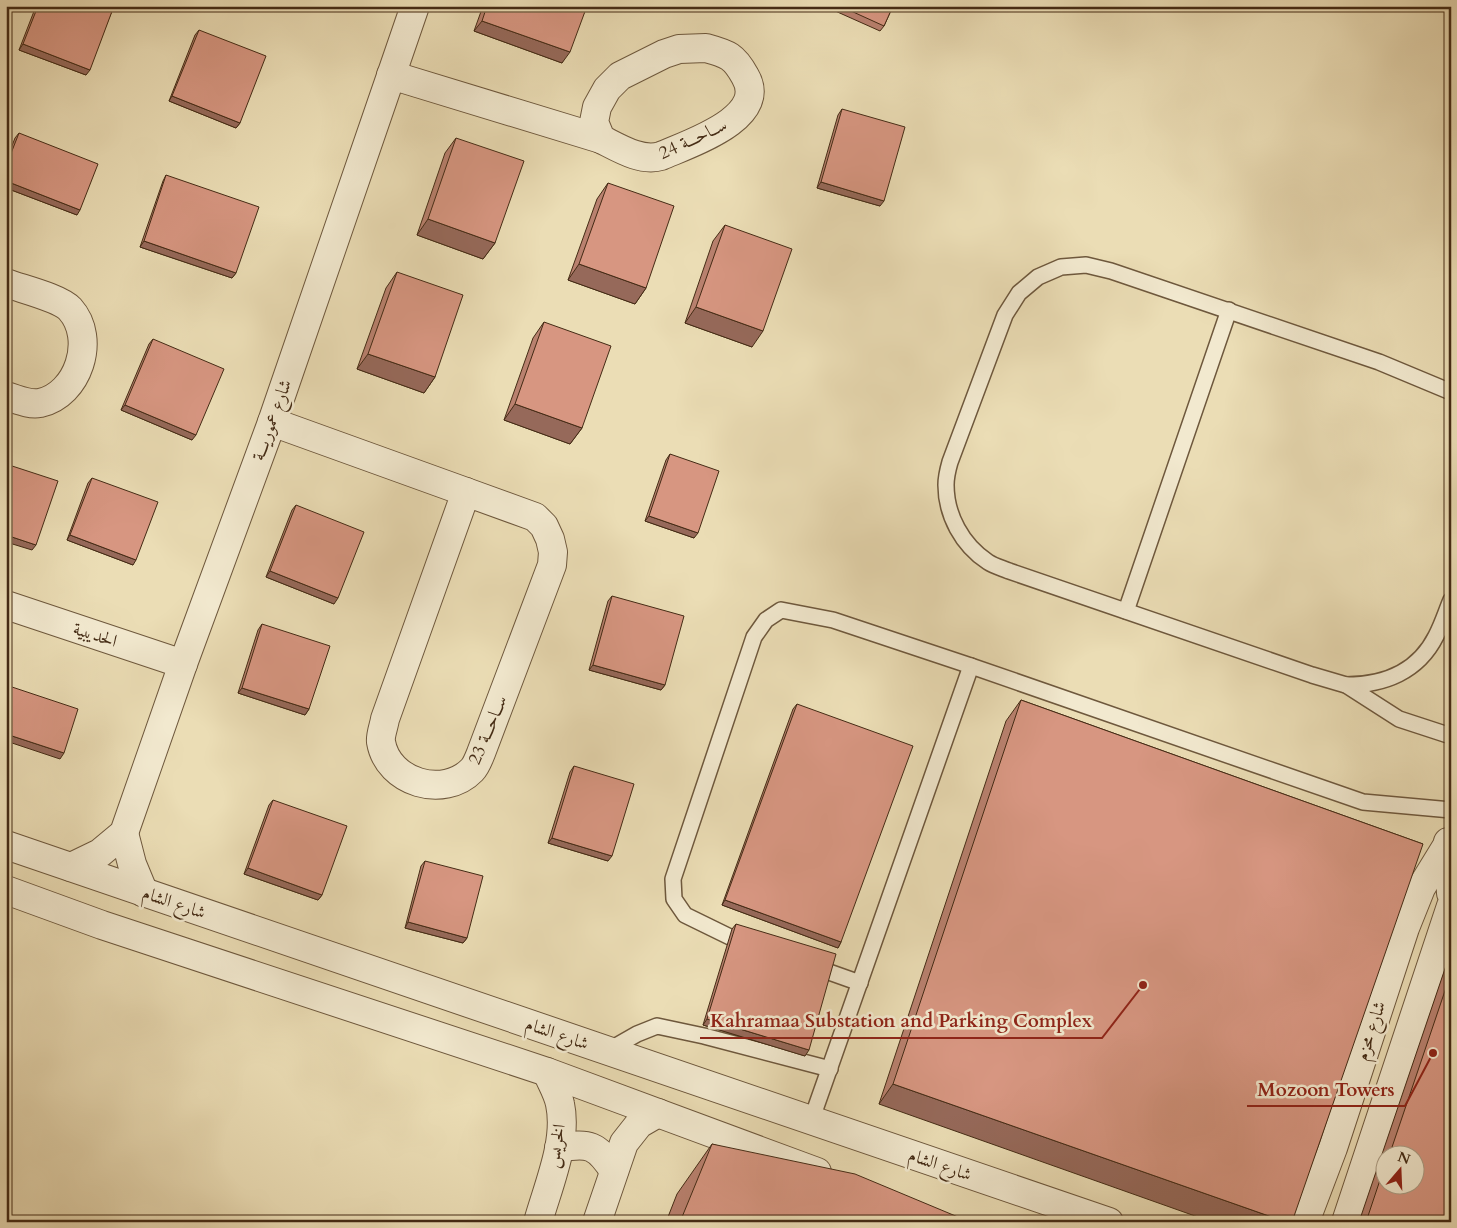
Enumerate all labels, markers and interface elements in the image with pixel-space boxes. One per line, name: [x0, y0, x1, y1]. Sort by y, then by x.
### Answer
street label: ســاحـــة 24: [655, 112, 731, 166]
street label: شارع عموريـــة: [246, 376, 300, 465]
street label: الحديبية: [70, 616, 120, 654]
street label: ســاحـــة 23: [462, 692, 514, 768]
street label: شارع الشام: [138, 880, 209, 928]
street label: شارع محزم: [1350, 998, 1395, 1065]
callout: Kahramaa Substation and Parking Complex: [700, 1004, 1102, 1038]
text: Kahramaa Substation and Parking Complex: [710, 1008, 1093, 1034]
street label: شارع الشام: [521, 1011, 592, 1059]
callout: Mozoon Towers: [1247, 1072, 1405, 1106]
text: Mozoon Towers: [1257, 1077, 1395, 1103]
street label: الخريس: [540, 1122, 572, 1170]
street label: شارع الشام: [904, 1142, 975, 1190]
north arrow: [1374, 1146, 1424, 1196]
text: N: [1395, 1147, 1413, 1169]

